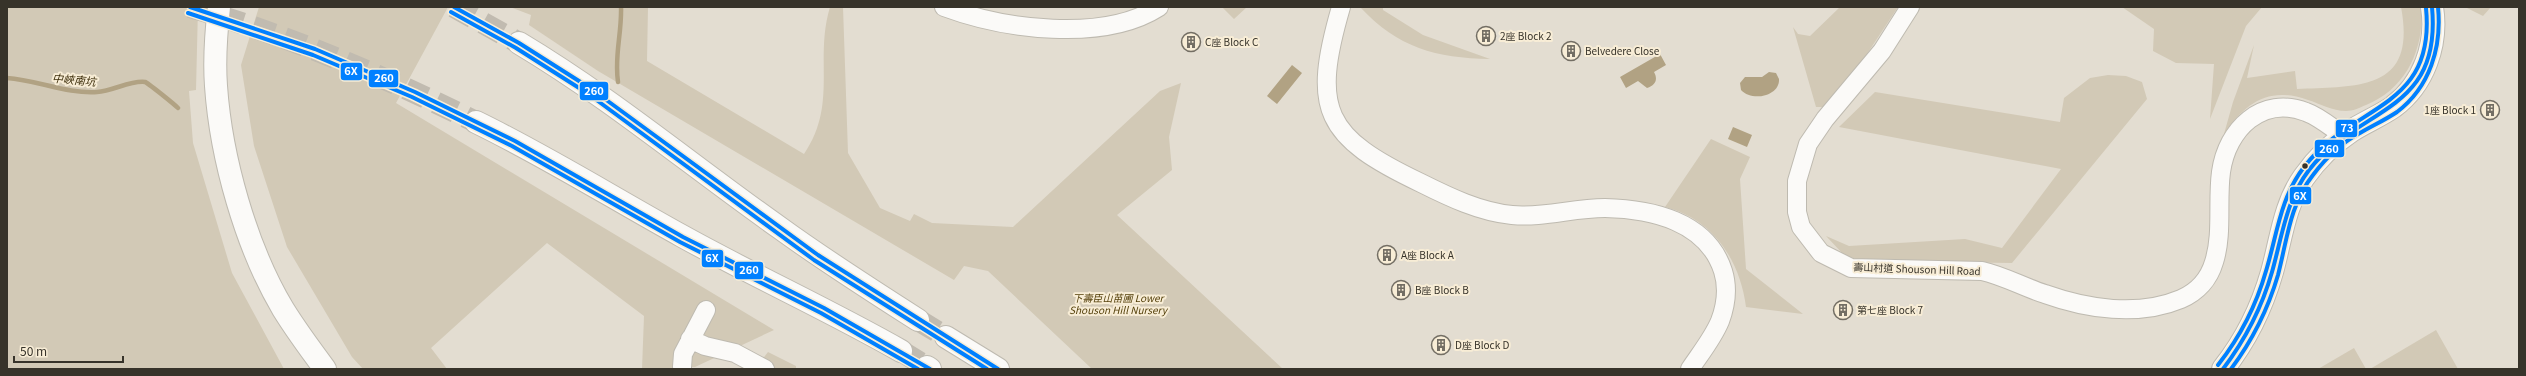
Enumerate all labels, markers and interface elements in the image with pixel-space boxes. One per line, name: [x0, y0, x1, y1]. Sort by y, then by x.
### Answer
building icon: 2座 Block 2: [1475, 25, 1497, 47]
place label: 2座 Block 2: [1500, 28, 1552, 43]
building icon: C座 Block C: [1180, 31, 1202, 53]
place label: C座 Block C: [1205, 34, 1259, 49]
building icon: Belvedere Close: [1560, 40, 1582, 62]
place label: Belvedere Close: [1585, 43, 1660, 58]
line badge: 6X: [340, 62, 363, 81]
text: 6X: [344, 62, 358, 78]
water label: 中峽南坑: [51, 69, 99, 89]
line badge: 260: [368, 69, 399, 88]
text: 260: [374, 69, 394, 85]
line badge: 260: [579, 81, 609, 101]
text: 260: [584, 82, 604, 98]
building icon: 1座 Block 1: [2479, 99, 2501, 121]
place label: 1座 Block 1: [2424, 102, 2476, 117]
line badge: 73: [2335, 119, 2358, 138]
text: 73: [2341, 119, 2353, 135]
line badge: 260: [2314, 139, 2345, 158]
text: 260: [2319, 140, 2339, 156]
unlabelled marker: [2300, 161, 2310, 171]
line badge: 6X: [2289, 186, 2312, 205]
text: 6X: [2293, 187, 2307, 203]
building icon: A座 Block A: [1376, 244, 1398, 266]
place label: A座 Block A: [1401, 247, 1455, 262]
line badge: 6X: [701, 249, 724, 268]
text: 6X: [705, 249, 719, 265]
street label: 壽山村道 Shouson Hill Road: [1853, 259, 1981, 278]
line badge: 260: [734, 261, 764, 280]
text: 260: [739, 261, 759, 277]
building icon: B座 Block B: [1390, 279, 1412, 301]
place label: B座 Block B: [1415, 282, 1469, 297]
park label: 下壽臣山苗圃 Lower Shouson Hill Nursery: [1069, 290, 1169, 317]
building icon: 第七座 Block 7: [1832, 299, 1854, 321]
place label: 第七座 Block 7: [1857, 302, 1924, 317]
building icon: D座 Block D: [1430, 334, 1452, 356]
place label: D座 Block D: [1455, 337, 1509, 352]
scale bar: [14, 338, 123, 364]
text: 50 m: [20, 342, 47, 359]

